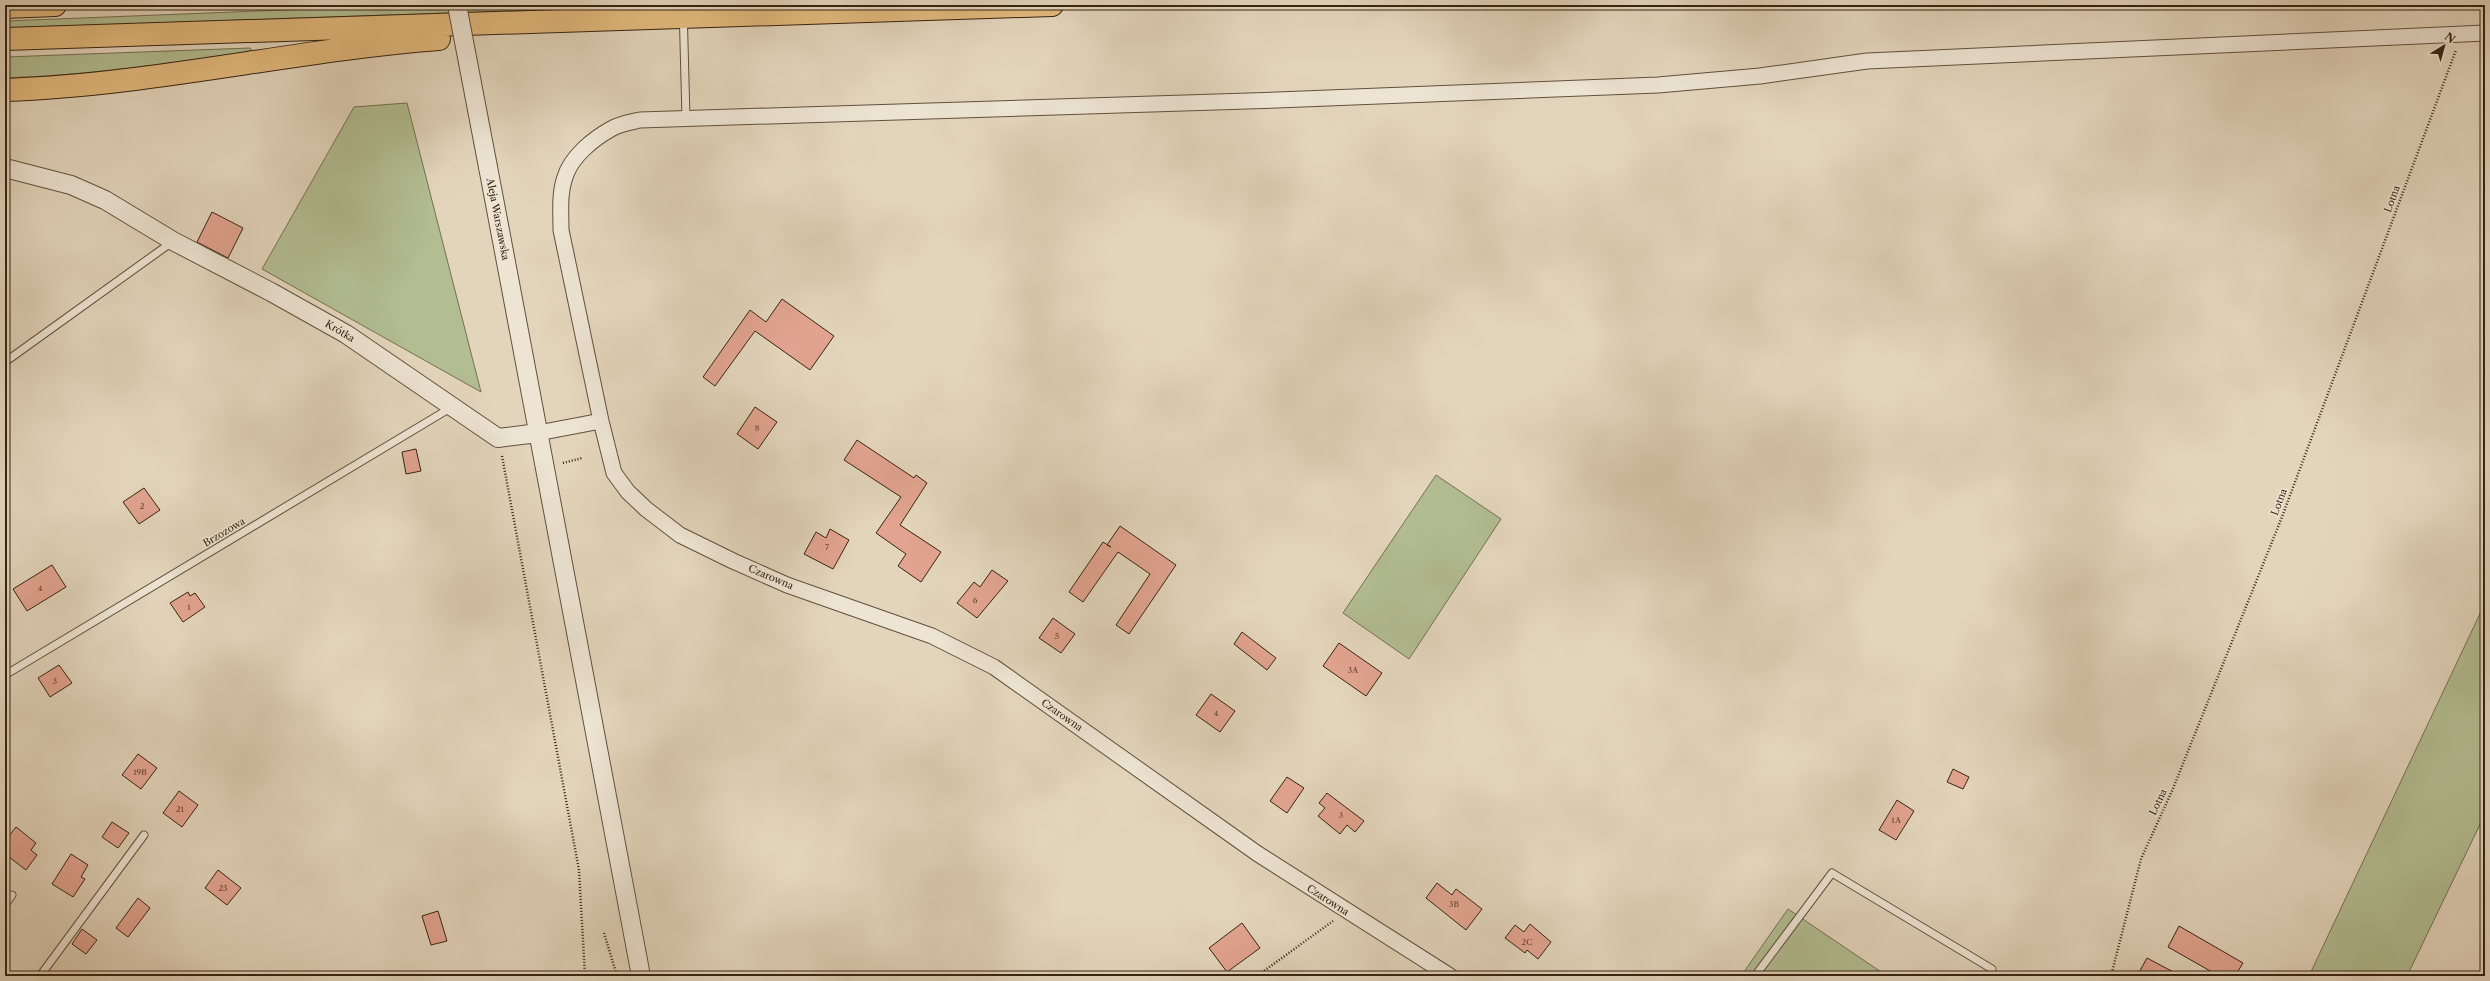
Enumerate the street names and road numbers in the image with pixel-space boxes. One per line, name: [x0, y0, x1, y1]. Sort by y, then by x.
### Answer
street label: Aleja Warszawska: [483, 176, 512, 262]
street label: Lotna: [2381, 183, 2403, 214]
street label: Krótka: [323, 317, 358, 345]
street label: Lotna: [2268, 486, 2290, 517]
street label: Brzozowa: [201, 514, 248, 550]
street label: Czarowna: [746, 562, 796, 593]
street label: Czarowna: [1039, 696, 1086, 734]
street label: Lotna: [2146, 786, 2170, 817]
street label: Czarowna: [1304, 882, 1352, 919]

